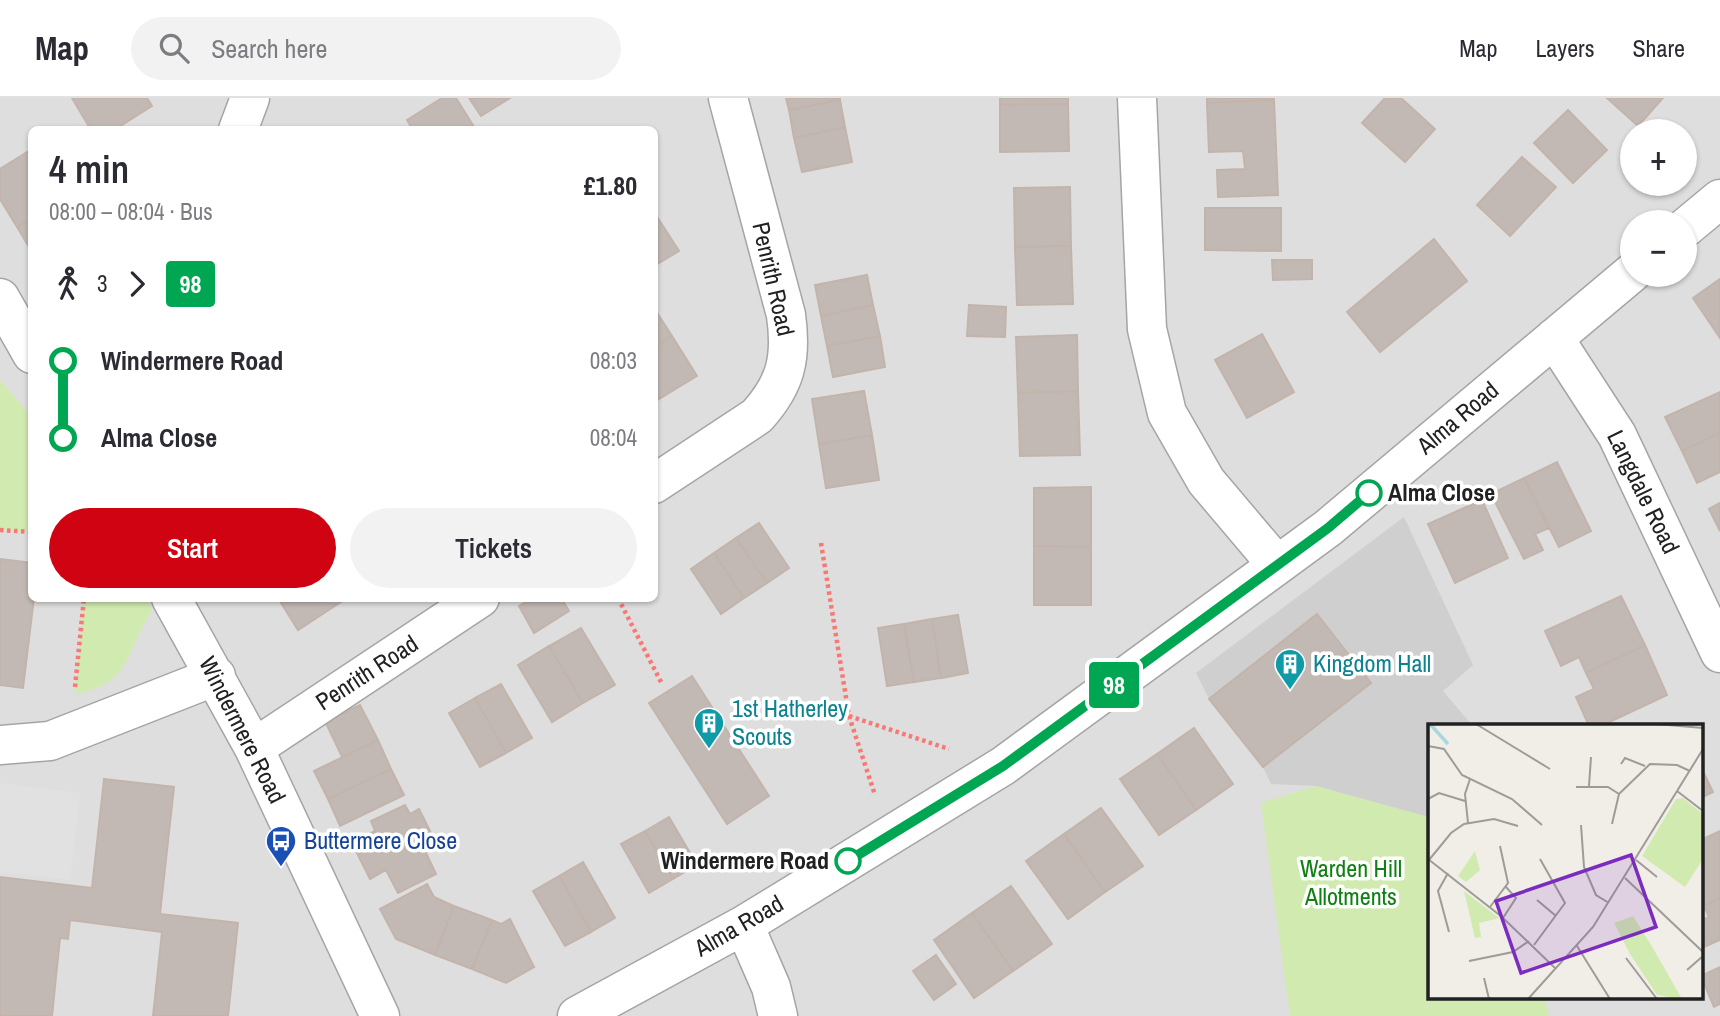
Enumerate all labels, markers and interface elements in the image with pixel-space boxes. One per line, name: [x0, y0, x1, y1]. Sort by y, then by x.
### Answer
search box: [131, 17, 621, 80]
text: Map: [35, 26, 89, 70]
icon: search: [155, 29, 193, 67]
text: Search here: [211, 31, 327, 66]
text: Map: [1459, 32, 1497, 64]
text: Layers: [1535, 32, 1594, 64]
text: Share: [1632, 32, 1685, 64]
map controls: [1620, 119, 1697, 287]
button: +: [1620, 119, 1697, 196]
text: 4 min: [49, 144, 129, 195]
text: £1.80: [584, 168, 637, 203]
text: 08:00 – 08:04 · Bus: [49, 196, 213, 227]
button: −: [1620, 210, 1697, 287]
street label: Penrith Road: [745, 219, 803, 339]
icon: walk: [49, 265, 87, 303]
icon: forward: [118, 265, 156, 303]
text: 3: [97, 268, 108, 299]
text: 98: [180, 268, 201, 300]
text: Windermere Road: [101, 343, 283, 378]
text: 08:03: [590, 345, 637, 376]
street label: Alma Road: [1409, 374, 1505, 461]
text: Alma Close: [101, 420, 217, 455]
text: 08:04: [590, 422, 637, 453]
street label: Langdale Road: [1600, 425, 1688, 559]
place label: Alma Close: [1388, 476, 1495, 508]
marker: Alma Close: [1356, 480, 1382, 506]
button: Start: [49, 508, 336, 588]
button: Tickets: [350, 508, 637, 588]
street label: Penrith Road: [309, 627, 424, 717]
building icon: Kingdom Hall: [1273, 647, 1307, 691]
place label: Kingdom Hall: [1313, 647, 1431, 679]
street label: Windermere Road: [192, 651, 294, 808]
line badge: 98: [1082, 662, 1146, 708]
text: 98: [1103, 669, 1125, 701]
place label: 1st Hatherley Scouts: [732, 692, 848, 752]
building icon: 1st Hatherley Scouts: [692, 706, 726, 750]
inset map: [1428, 724, 1702, 998]
bus stop icon: Buttermere Close: [264, 824, 298, 868]
place label: Buttermere Close: [304, 824, 457, 856]
place label: Windermere Road: [661, 844, 829, 876]
marker: Windermere Road: [835, 848, 861, 874]
park label: Warden Hill Allotments: [1300, 852, 1402, 912]
street label: Alma Road: [687, 887, 789, 964]

